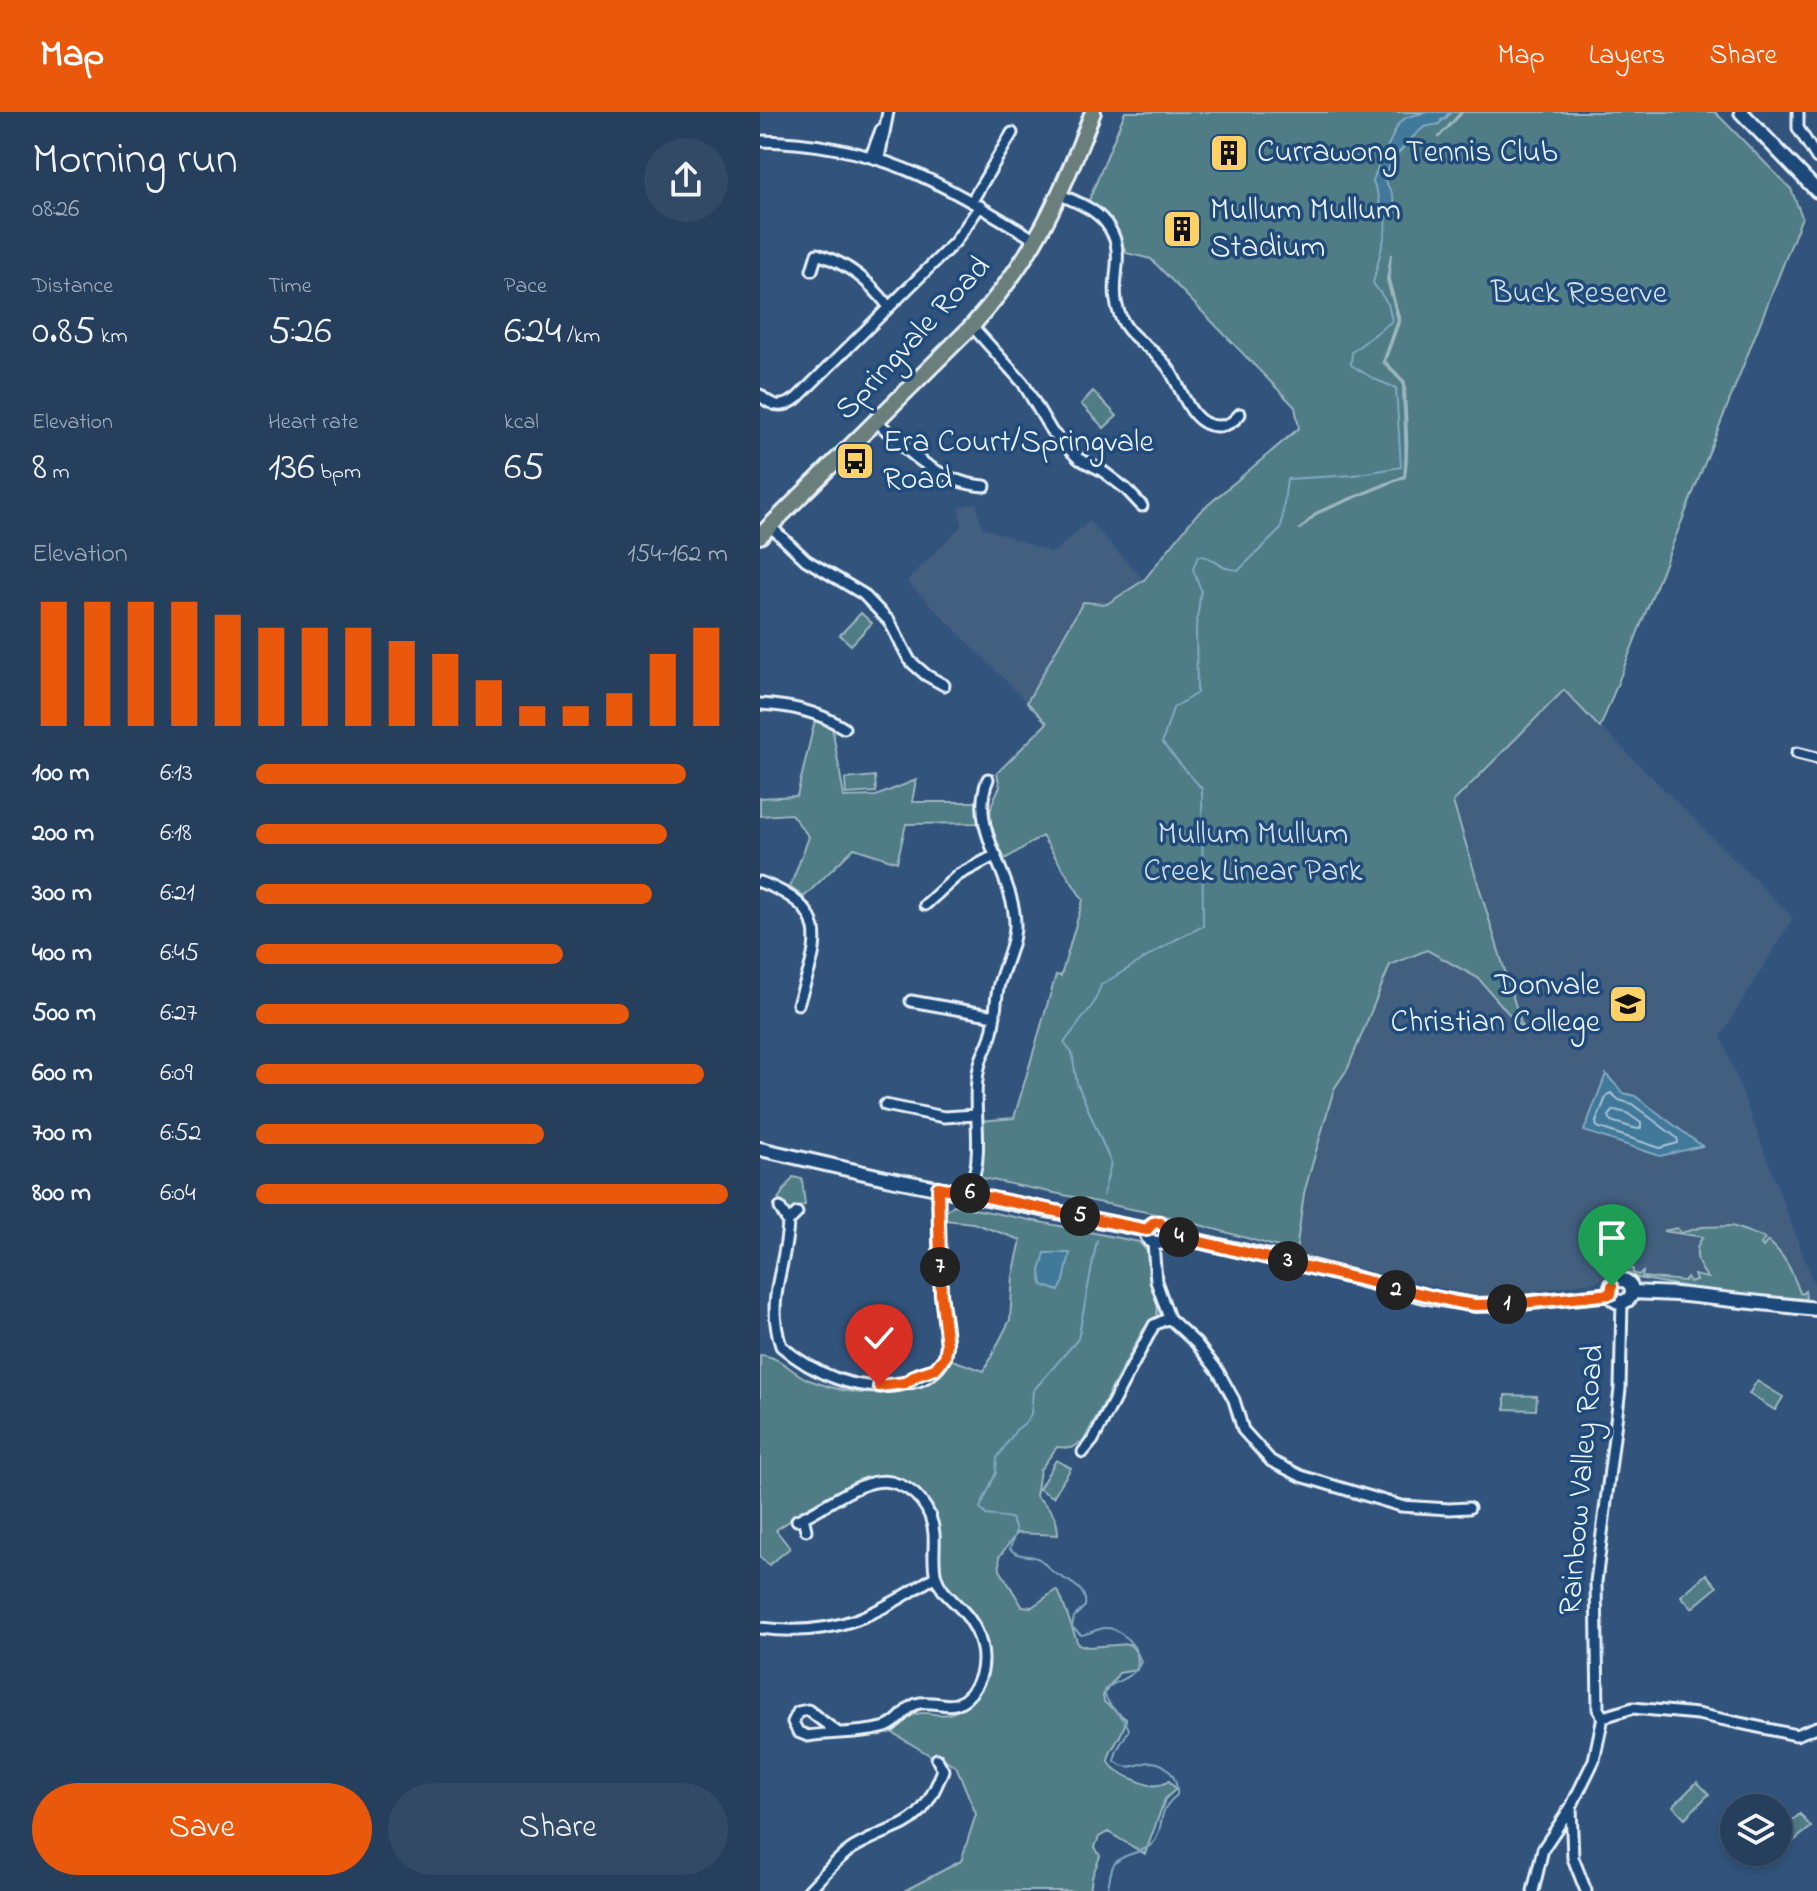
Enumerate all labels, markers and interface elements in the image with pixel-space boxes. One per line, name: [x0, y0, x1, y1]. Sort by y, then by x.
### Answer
text: Map: [40, 28, 104, 84]
text: Map: [1497, 36, 1545, 77]
text: Layers: [1589, 36, 1665, 77]
text: Share: [1709, 36, 1777, 77]
text: Morning run: [32, 129, 238, 193]
place label: Currawong Tennis Club: [1257, 130, 1558, 177]
building icon: Currawong Tennis Club: [1208, 132, 1250, 174]
button: share: [644, 138, 728, 222]
place label: Mullum Mullum Stadium: [1210, 188, 1401, 272]
text: 08:26: [32, 191, 80, 229]
building icon: Mullum Mullum Stadium: [1161, 208, 1203, 250]
street label: Springvale Road: [825, 246, 1003, 432]
text: Distance: [32, 271, 113, 303]
text: Time: [268, 271, 312, 303]
text: Pace: [504, 271, 547, 303]
park label: Buck Reserve: [1490, 271, 1668, 318]
text: 0.85: [32, 303, 95, 362]
text: 5:26: [268, 303, 332, 362]
text: 6:24: [504, 303, 561, 362]
text: km: [95, 321, 128, 353]
text: /km: [561, 321, 600, 353]
text: Elevation: [32, 407, 113, 439]
text: Heart rate: [268, 407, 358, 439]
text: kcal: [504, 407, 539, 439]
place label: Era Court/Springvale Road: [883, 420, 1154, 504]
text: 8: [32, 439, 47, 498]
text: 136: [268, 439, 315, 498]
text: 65: [504, 439, 544, 498]
bus stop icon: Era Court/Springvale Road: [834, 440, 876, 482]
text: m: [47, 457, 70, 489]
text: bpm: [315, 457, 361, 489]
text: Elevation: [32, 536, 128, 574]
text: 154–162 m: [627, 536, 728, 574]
text: 100 m: [32, 755, 89, 793]
text: 6:13: [160, 755, 193, 793]
park label: Mullum Mullum Creek Linear Park: [1144, 812, 1363, 896]
text: 200 m: [32, 815, 94, 853]
text: 6:18: [160, 815, 192, 853]
text: 300 m: [32, 875, 92, 913]
text: 6:21: [160, 875, 195, 913]
text: 400 m: [32, 935, 92, 973]
text: 6:45: [160, 935, 199, 973]
place label: Donvale Christian College: [1391, 963, 1601, 1047]
school or university icon: Donvale Christian College: [1607, 983, 1649, 1025]
text: 500 m: [32, 995, 96, 1033]
text: 6:27: [160, 995, 197, 1033]
text: 600 m: [32, 1055, 93, 1093]
text: 6:09: [160, 1055, 193, 1093]
text: 700 m: [32, 1115, 92, 1153]
text: 6:52: [160, 1115, 201, 1153]
pin: 6: [950, 1173, 990, 1213]
text: 800 m: [32, 1175, 91, 1213]
text: 6:04: [160, 1175, 196, 1213]
text: 6: [965, 1177, 975, 1209]
pin: 5: [1060, 1196, 1100, 1236]
text: 5: [1074, 1200, 1086, 1232]
pin: [1578, 1204, 1646, 1286]
icon: arrive: [1590, 1216, 1634, 1260]
pin: 4: [1159, 1217, 1199, 1257]
text: 4: [1174, 1221, 1184, 1253]
pin: 3: [1268, 1241, 1308, 1281]
text: 3: [1283, 1245, 1293, 1277]
pin: 7: [920, 1247, 960, 1287]
text: 7: [935, 1251, 945, 1283]
pin: 2: [1376, 1270, 1416, 1310]
text: 2: [1391, 1274, 1401, 1306]
pin: 1: [1487, 1284, 1527, 1324]
text: 1: [1504, 1288, 1511, 1320]
pin: [845, 1304, 913, 1386]
icon: check: [857, 1316, 901, 1360]
street label: Rainbow Valley Road: [1548, 1343, 1618, 1617]
button: Save: [32, 1783, 372, 1875]
button: Share: [388, 1783, 728, 1875]
map controls: [1720, 1794, 1792, 1866]
button: layers: [1720, 1794, 1792, 1866]

